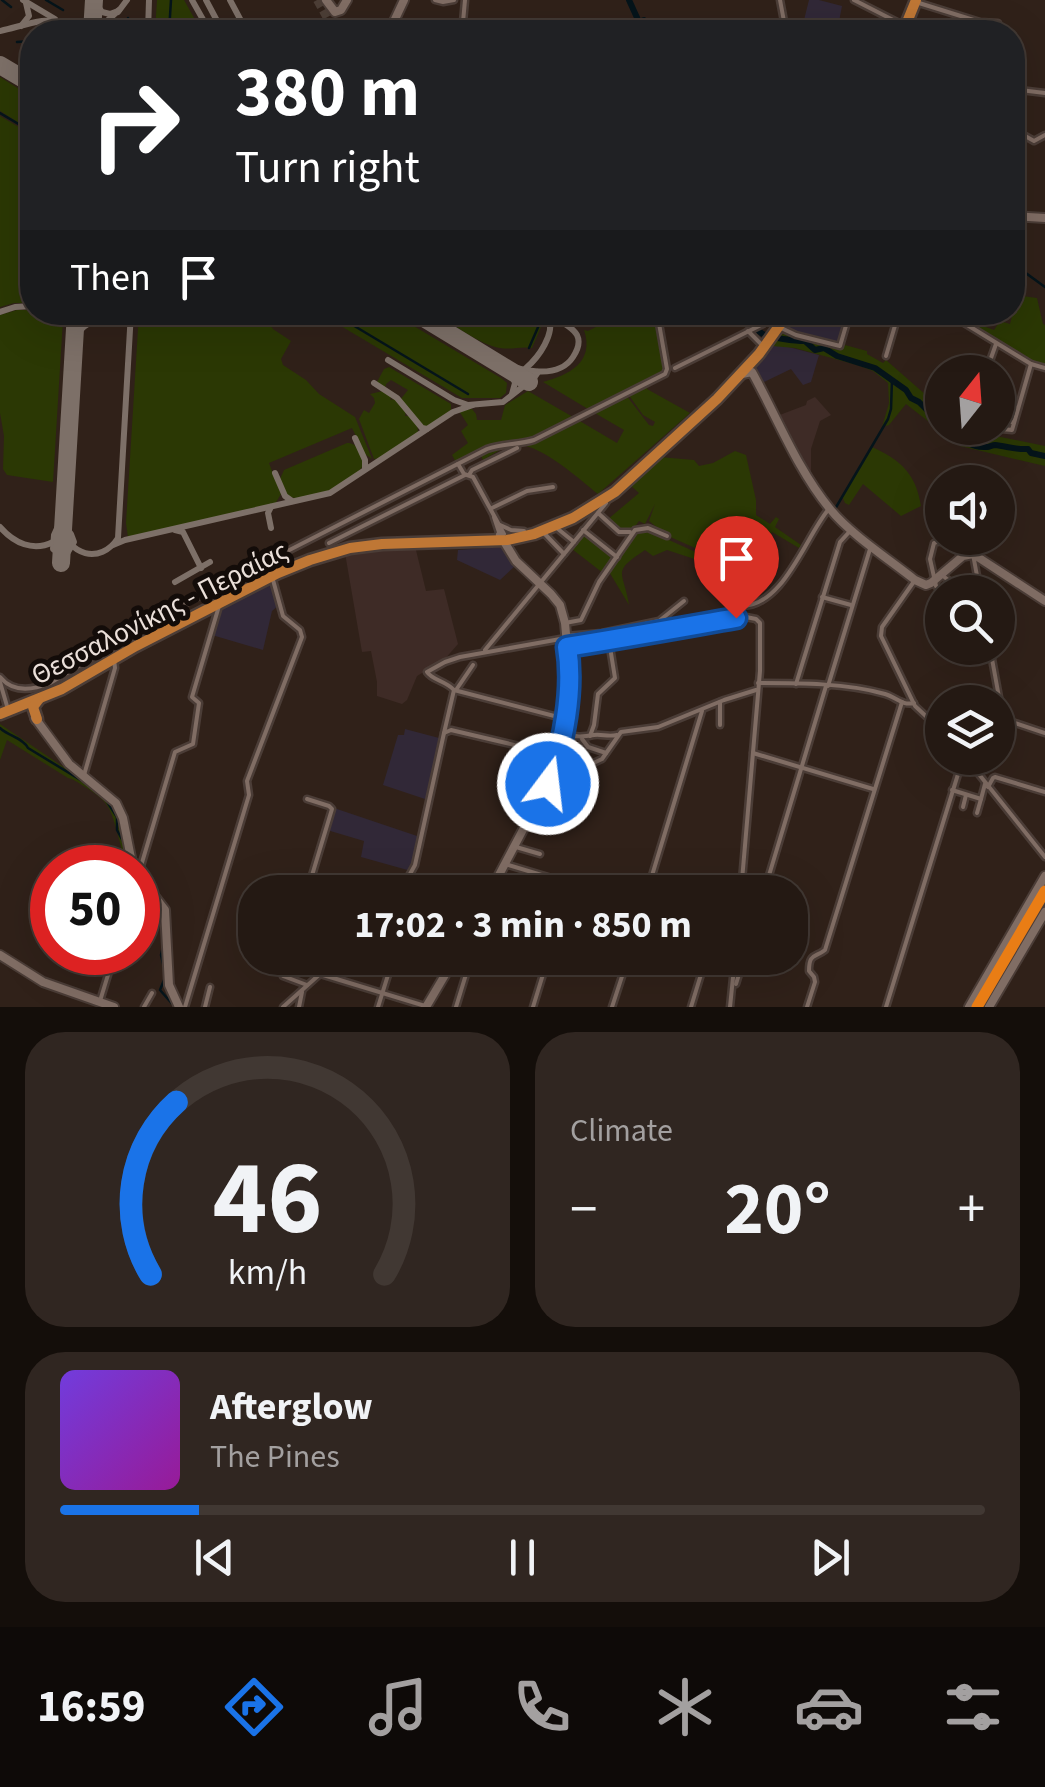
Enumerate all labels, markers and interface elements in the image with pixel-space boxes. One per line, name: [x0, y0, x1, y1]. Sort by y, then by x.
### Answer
text: 380 m: [235, 43, 420, 143]
icon: right: [70, 60, 200, 190]
text: Turn right: [235, 136, 420, 200]
icon: arrive: [171, 250, 226, 305]
text: Then: [70, 251, 151, 305]
north arrow: [925, 355, 1015, 445]
map controls: [925, 355, 1015, 775]
button: sound: [925, 465, 1015, 555]
pin: [694, 516, 779, 619]
street label: Θεσσαλονίκης - Περαίας: [24, 531, 295, 695]
icon: arrive: [709, 531, 764, 586]
button: search: [925, 575, 1015, 665]
button: layers: [925, 685, 1015, 775]
position arrow: [496, 732, 600, 836]
speed limit sign: 50: [30, 845, 160, 975]
text: 17:02 · 3 min · 850 m: [354, 898, 692, 952]
text: Climate: [570, 1108, 673, 1154]
text: 46: [213, 1126, 322, 1274]
text: 20°: [724, 1156, 831, 1263]
text: −: [570, 1171, 597, 1249]
text: +: [958, 1171, 985, 1249]
text: km/h: [228, 1247, 307, 1298]
text: Afterglow: [210, 1380, 373, 1434]
text: The Pines: [210, 1434, 340, 1480]
icon: previous: [187, 1530, 242, 1585]
icon: pause: [495, 1530, 550, 1585]
icon: next: [803, 1530, 858, 1585]
icon: directions: [219, 1672, 289, 1742]
icon: music: [363, 1672, 433, 1742]
icon: phone: [507, 1672, 577, 1742]
icon: climate: [650, 1672, 720, 1742]
icon: car: [794, 1672, 864, 1742]
icon: filters: [938, 1672, 1008, 1742]
text: 16:59: [37, 1675, 145, 1739]

